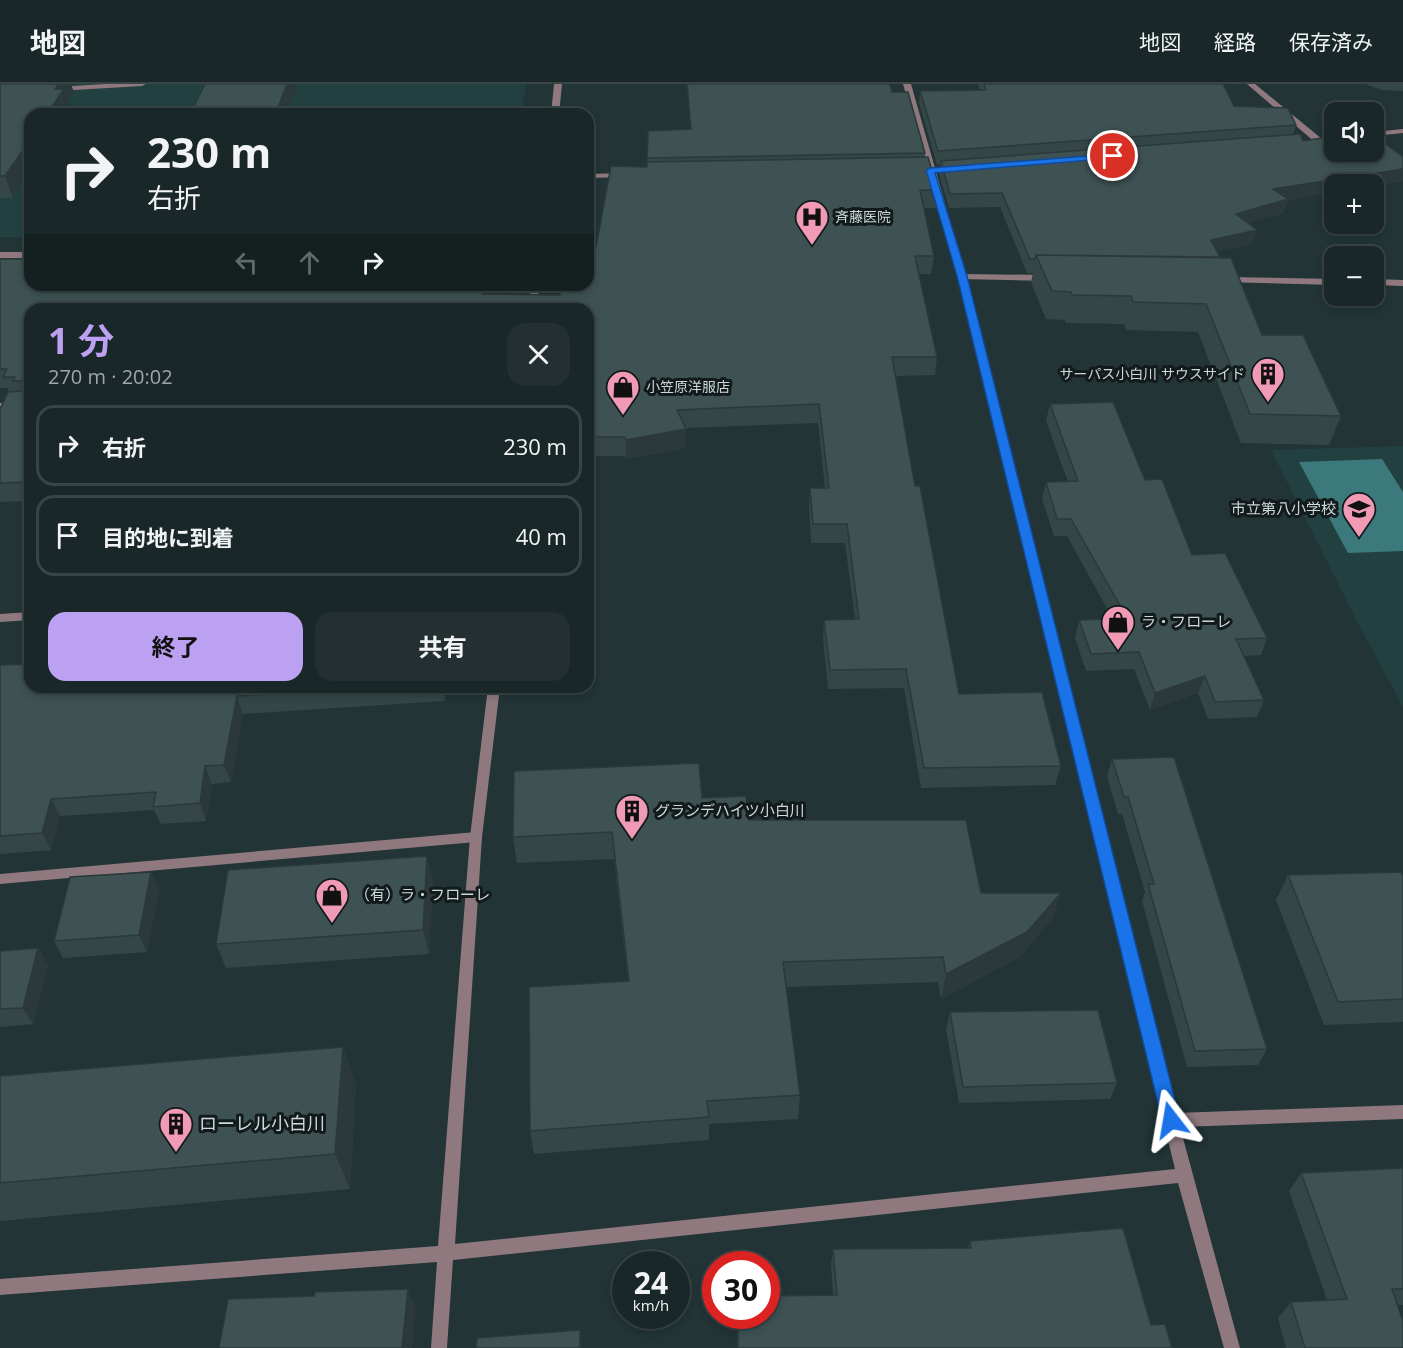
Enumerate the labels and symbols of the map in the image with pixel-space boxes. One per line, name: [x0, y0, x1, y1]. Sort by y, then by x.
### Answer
pin: [1087, 130, 1138, 181]
hospital icon: 斉藤医院: [794, 199, 830, 246]
place label: 斉藤医院: [835, 207, 891, 226]
building icon: サーパス小白川 サウスサイド: [1250, 356, 1286, 403]
place label: サーパス小白川 サウスサイド: [1060, 364, 1245, 383]
shop icon: 小笠原洋服店: [605, 369, 641, 416]
place label: 小笠原洋服店: [646, 377, 730, 396]
school or university icon: 市立第八小学校: [1341, 491, 1377, 538]
place label: 市立第八小学校: [1231, 498, 1336, 518]
shop icon: ラ・フローレ: [1100, 604, 1136, 651]
place label: ラ・フローレ: [1141, 611, 1231, 631]
building icon: グランデハイツ小白川: [614, 793, 650, 840]
place label: グランデハイツ小白川: [655, 800, 805, 820]
shop icon: （有）ラ・フローレ: [314, 877, 350, 924]
place label: （有）ラ・フローレ: [355, 884, 490, 904]
position arrow: [1139, 1088, 1203, 1152]
building icon: ローレル小白川: [158, 1106, 194, 1153]
place label: ローレル小白川: [199, 1111, 325, 1135]
speed limit sign: 30: [702, 1251, 780, 1329]

